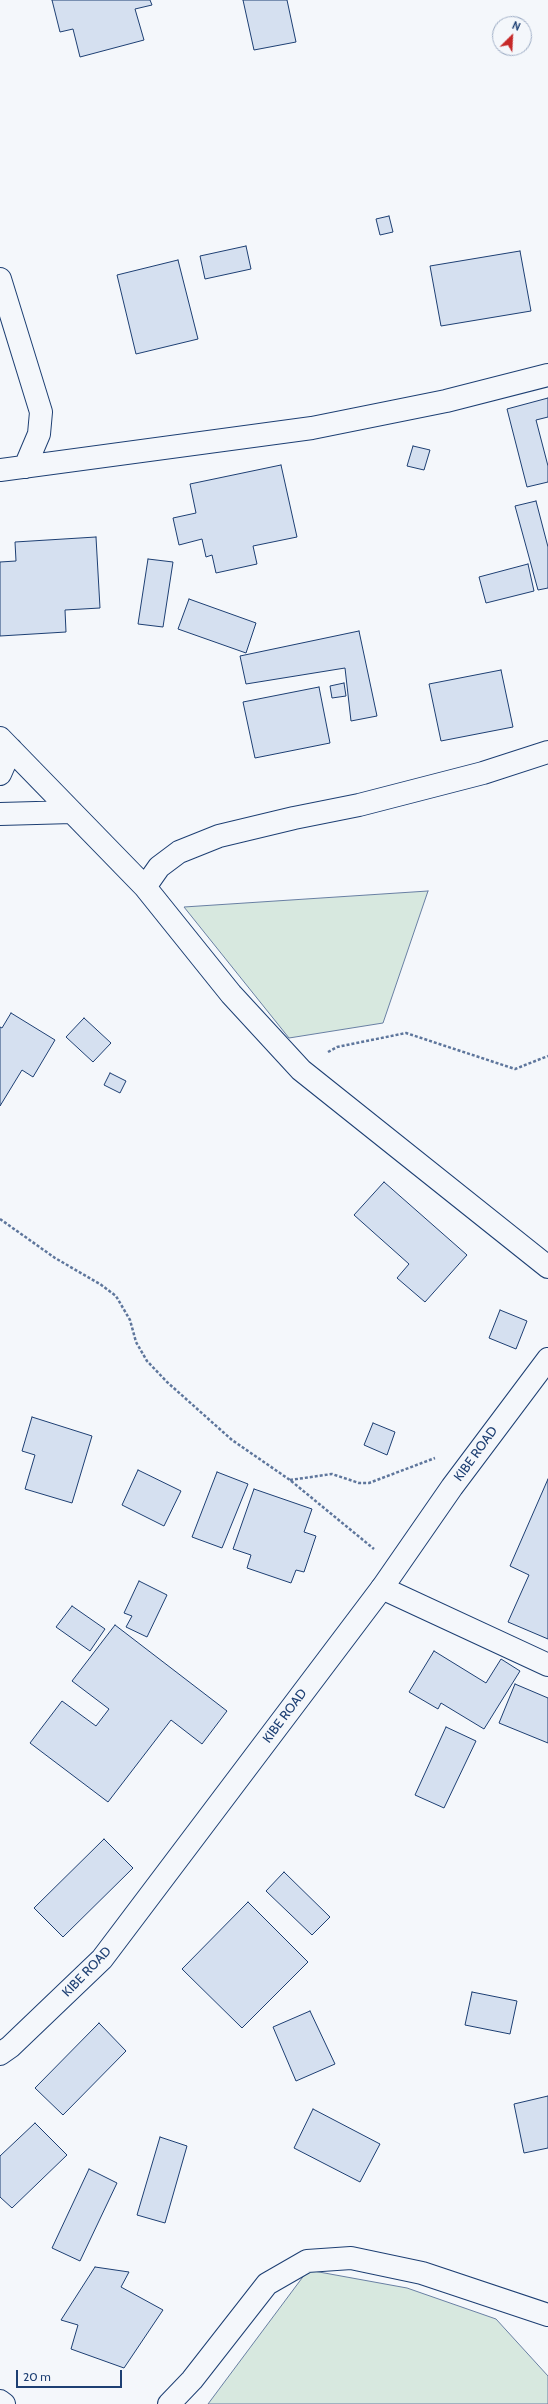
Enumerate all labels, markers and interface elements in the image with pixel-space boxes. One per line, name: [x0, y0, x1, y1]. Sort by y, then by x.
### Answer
north arrow: [492, 16, 532, 56]
text: N: [510, 18, 523, 34]
street label: KIBE ROAD: [451, 1424, 501, 1484]
street label: KIBE ROAD: [260, 1686, 310, 1746]
street label: KIBE ROAD: [59, 1944, 115, 2000]
scale bar: [18, 2362, 124, 2388]
text: 20 m: [23, 2369, 51, 2384]

